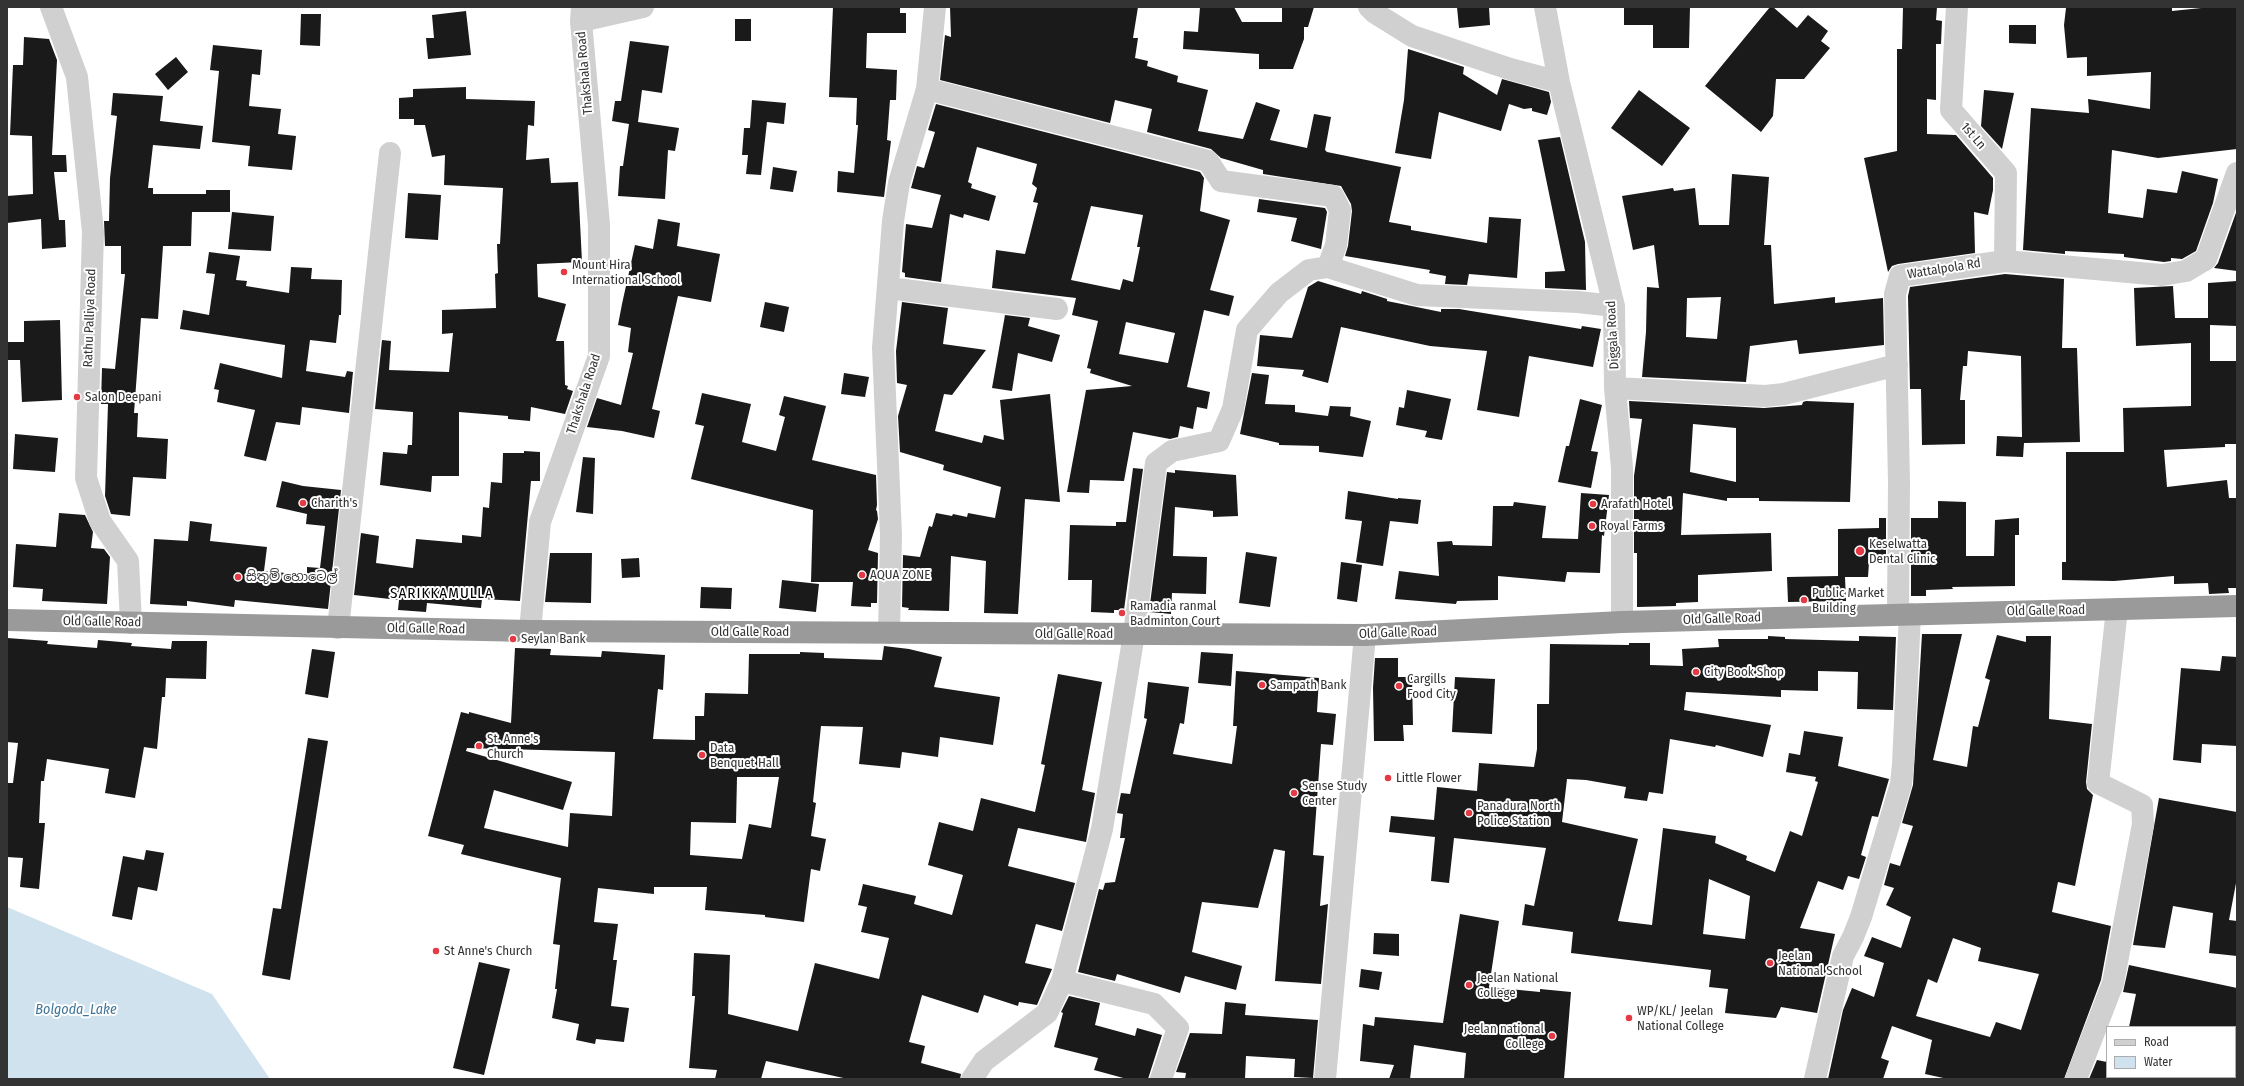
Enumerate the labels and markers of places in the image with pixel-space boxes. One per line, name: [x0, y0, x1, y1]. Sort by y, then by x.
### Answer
place label: Mount Hira International School: [572, 257, 680, 288]
marker: Mount Hira International School: [559, 267, 569, 277]
place label: Salon Deepani: [85, 389, 161, 405]
marker: Salon Deepani: [72, 392, 82, 402]
place label: Charith's: [311, 495, 358, 511]
place label: Arafath Hotel: [1601, 496, 1671, 512]
marker: Charith's: [298, 498, 308, 508]
marker: Arafath Hotel: [1588, 499, 1598, 509]
place label: Royal Farms: [1600, 518, 1663, 534]
marker: Royal Farms: [1587, 521, 1597, 531]
place label: Keselwatta Dental Clinic: [1869, 536, 1936, 567]
marker: Keselwatta Dental Clinic: [1854, 545, 1866, 557]
place label: AQUA ZONE: [870, 567, 930, 583]
place label: සිතුම් හොටෙල්: [246, 569, 338, 585]
marker: AQUA ZONE: [857, 570, 867, 580]
marker: සිතුම් හොටෙල්: [233, 572, 243, 582]
place label: Public Market Building: [1812, 585, 1884, 616]
marker: Public Market Building: [1799, 595, 1809, 605]
place label: Ramadia ranmal Badminton Court: [1130, 598, 1220, 629]
marker: Ramadia ranmal Badminton Court: [1117, 608, 1127, 618]
place label: Seylan Bank: [521, 631, 586, 647]
marker: Seylan Bank: [508, 634, 518, 644]
place label: City Book Shop: [1704, 664, 1784, 680]
marker: City Book Shop: [1691, 667, 1701, 677]
place label: Cargills Food City: [1407, 671, 1456, 702]
place label: Sampath Bank: [1270, 677, 1347, 693]
marker: Sampath Bank: [1257, 680, 1267, 690]
marker: Cargills Food City: [1394, 681, 1404, 691]
place label: St. Anne's Church: [487, 731, 538, 762]
place label: Data Benquet Hall: [710, 740, 779, 771]
marker: St. Anne's Church: [474, 741, 484, 751]
marker: Data Benquet Hall: [697, 750, 707, 760]
place label: Little Flower: [1396, 770, 1461, 786]
marker: Little Flower: [1383, 773, 1393, 783]
place label: Sense Study Center: [1302, 778, 1367, 809]
marker: Sense Study Center: [1289, 788, 1299, 798]
place label: Panadura North Police Station: [1477, 798, 1560, 829]
marker: Panadura North Police Station: [1464, 808, 1474, 818]
place label: St Anne's Church: [444, 943, 532, 959]
marker: St Anne's Church: [431, 946, 441, 956]
place label: Jeelan National School: [1778, 948, 1862, 979]
marker: Jeelan National School: [1765, 958, 1775, 968]
place label: Jeelan National College: [1477, 970, 1558, 1001]
marker: Jeelan National College: [1464, 980, 1474, 990]
place label: WP/KL/ Jeelan National College: [1637, 1003, 1724, 1034]
marker: WP/KL/ Jeelan National College: [1624, 1013, 1634, 1023]
place label: Jeelan national College: [1464, 1021, 1544, 1052]
marker: Jeelan national College: [1547, 1031, 1557, 1041]

